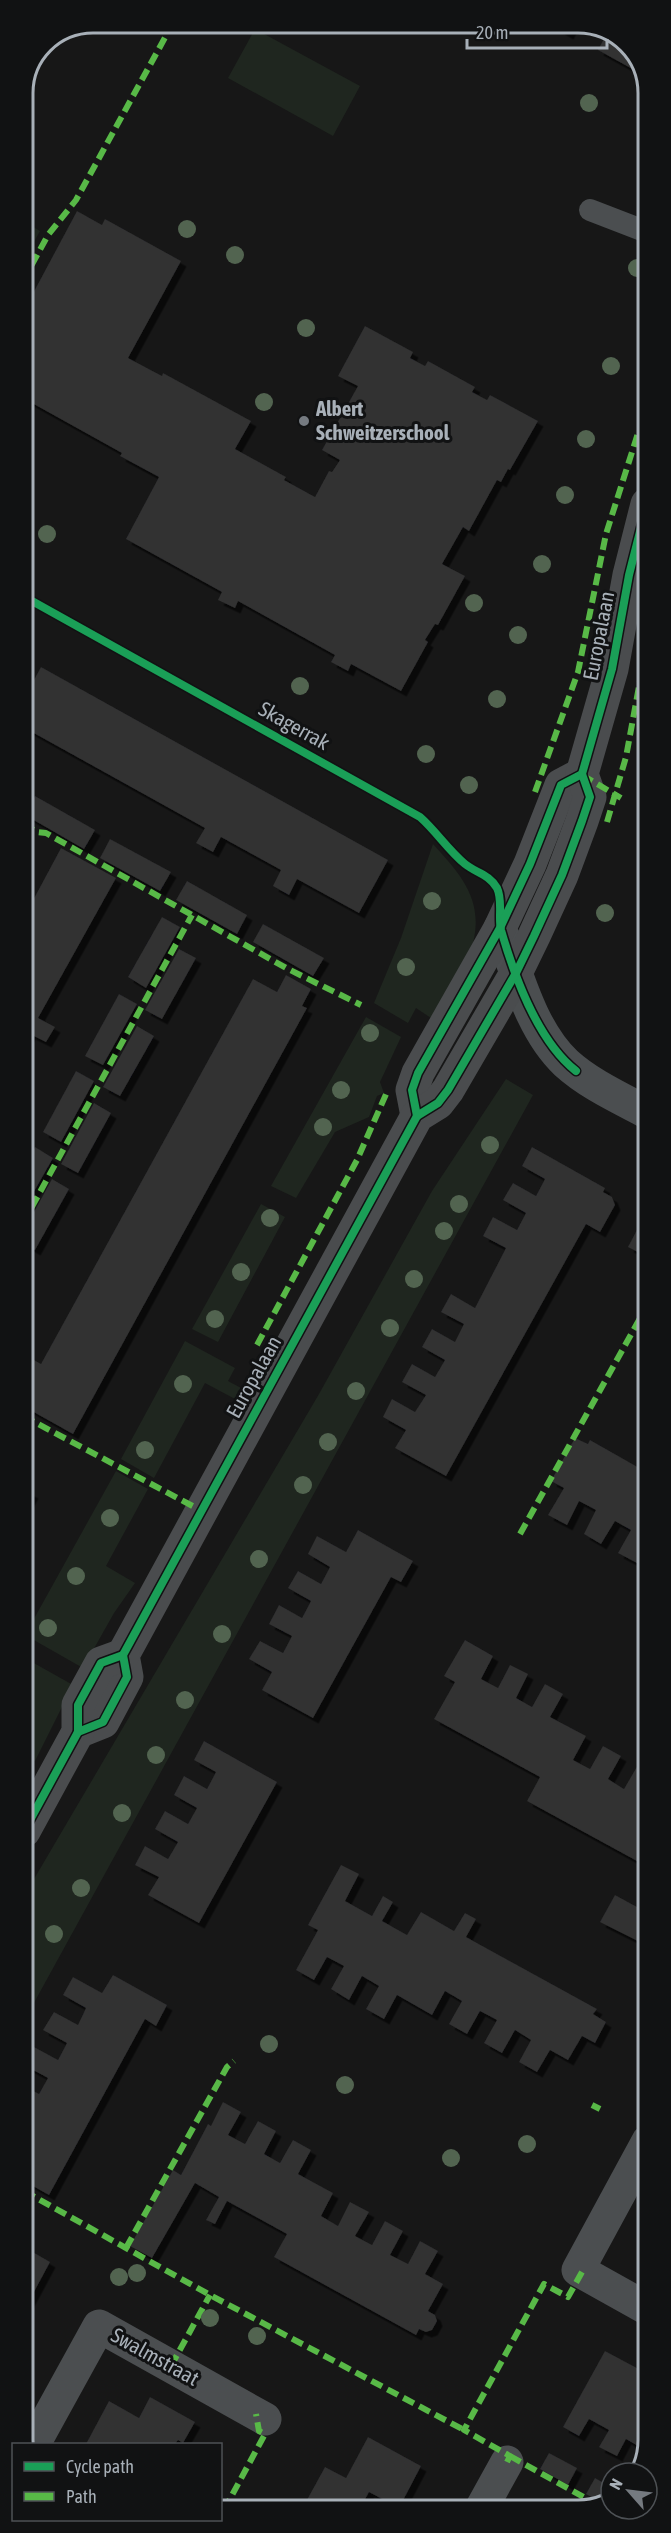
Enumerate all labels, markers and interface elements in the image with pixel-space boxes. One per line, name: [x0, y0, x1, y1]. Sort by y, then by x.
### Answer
scale bar: [467, 12, 606, 50]
text: 20 m: [476, 22, 508, 43]
place label: Albert Schweitzerschool: [315, 396, 450, 444]
marker: Albert Schweitzerschool: [297, 414, 311, 428]
street label: Europalaan: [578, 589, 618, 682]
street label: Skagerrak: [255, 696, 334, 754]
street label: Europalaan: [221, 1331, 285, 1422]
street label: Swalmstraat: [108, 2322, 203, 2390]
legend: [12, 2443, 222, 2521]
text: Cycle path: [66, 2456, 134, 2477]
north arrow: [599, 2461, 659, 2521]
text: N: [606, 2476, 626, 2492]
text: Path: [66, 2486, 97, 2507]

